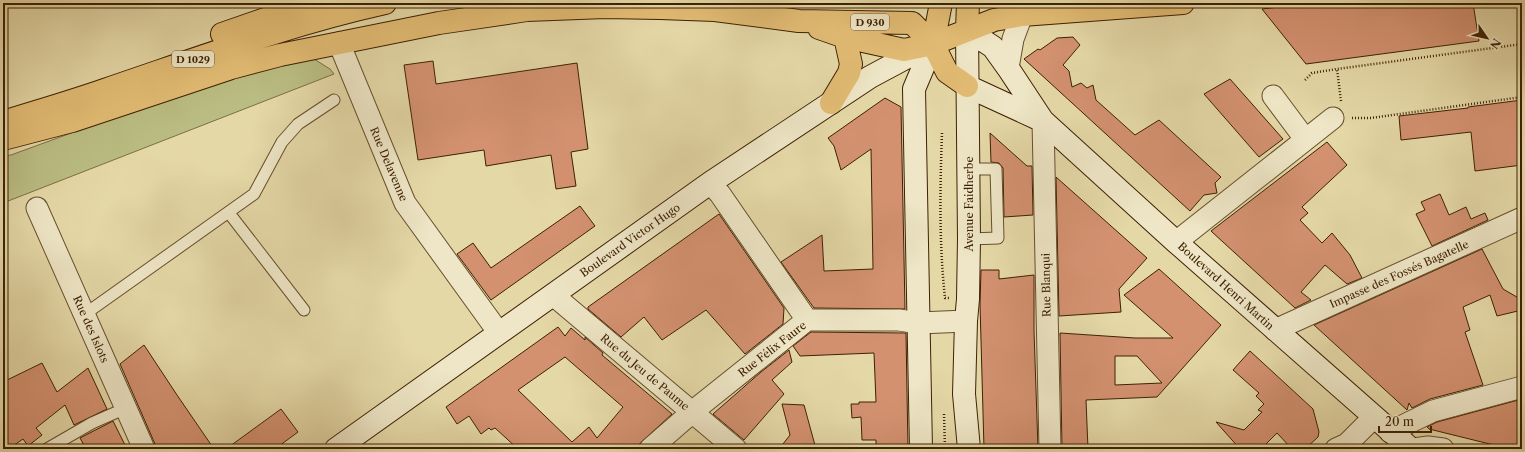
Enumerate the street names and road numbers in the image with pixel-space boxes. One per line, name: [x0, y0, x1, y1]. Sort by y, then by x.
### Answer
road number: D 930: [851, 14, 889, 30]
road number: D 1029: [172, 51, 214, 67]
street label: Rue Delavenne: [367, 125, 411, 203]
street label: Avenue Faidherbe: [962, 156, 976, 253]
street label: Boulevard Victor Hugo: [577, 200, 683, 280]
street label: Impasse des Fossés Bagatelle: [1327, 237, 1471, 311]
street label: Boulevard Henri Martin: [1175, 239, 1277, 333]
street label: Rue Blanqui: [1038, 252, 1054, 317]
street label: Rue des Islots: [70, 293, 112, 365]
street label: Rue Félix Faure: [735, 318, 809, 380]
street label: Rue du Jeu de Paume: [598, 331, 692, 413]

